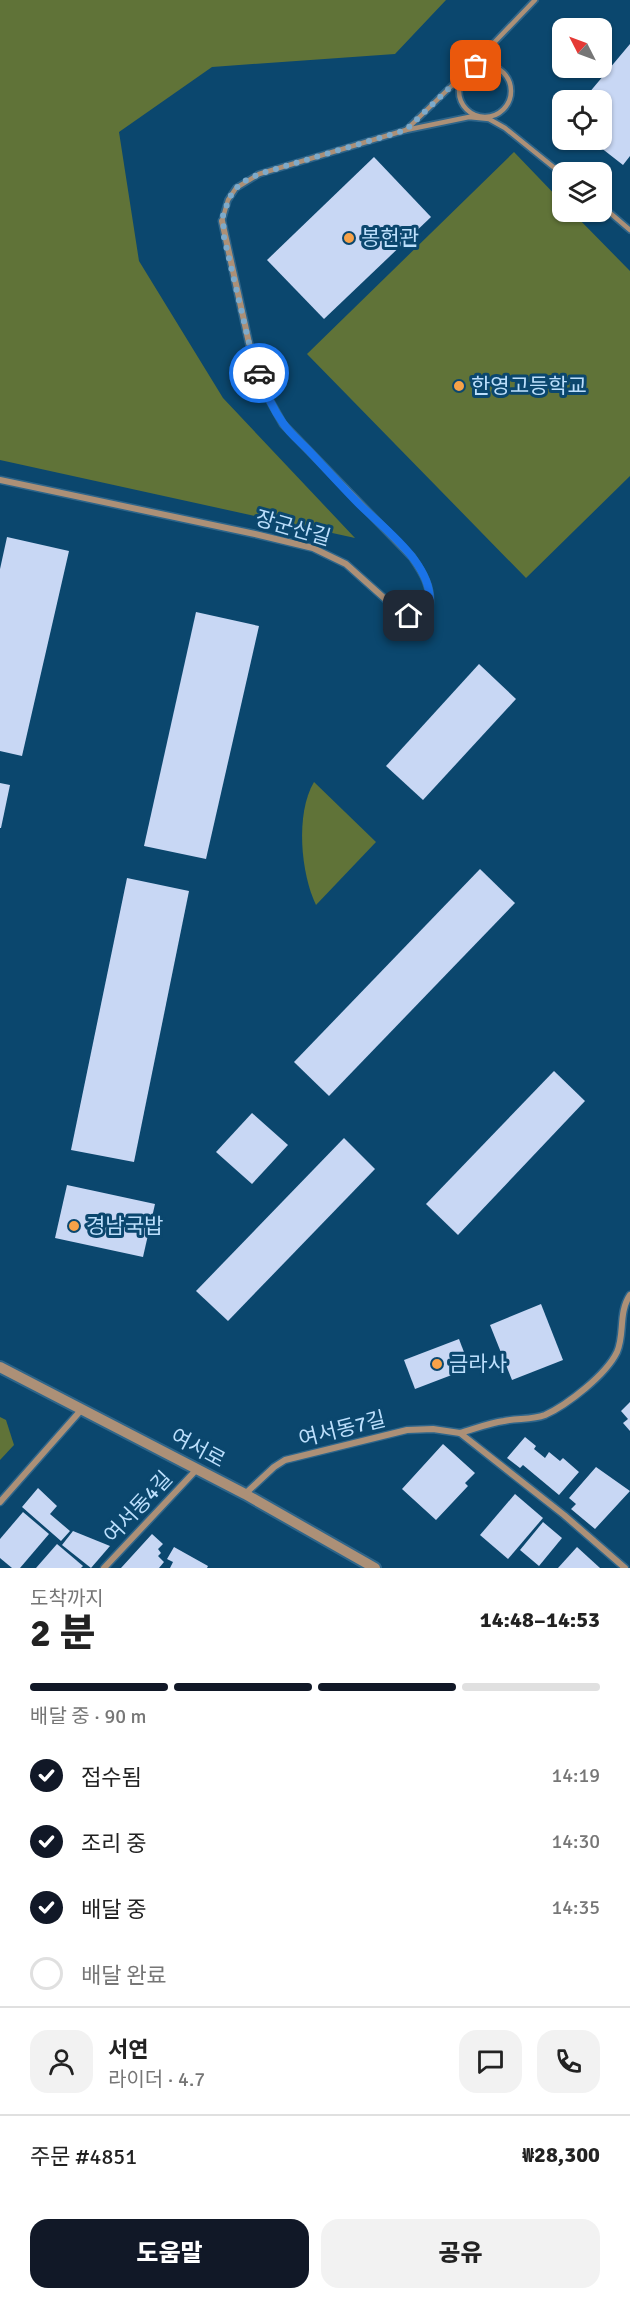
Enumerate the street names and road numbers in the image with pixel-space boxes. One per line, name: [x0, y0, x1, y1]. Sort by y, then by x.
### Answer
street label: 장군산길: [252, 505, 334, 551]
street label: 여서동7길: [296, 1406, 388, 1452]
street label: 여서로: [166, 1423, 230, 1473]
street label: 여서동4길: [98, 1466, 178, 1548]

